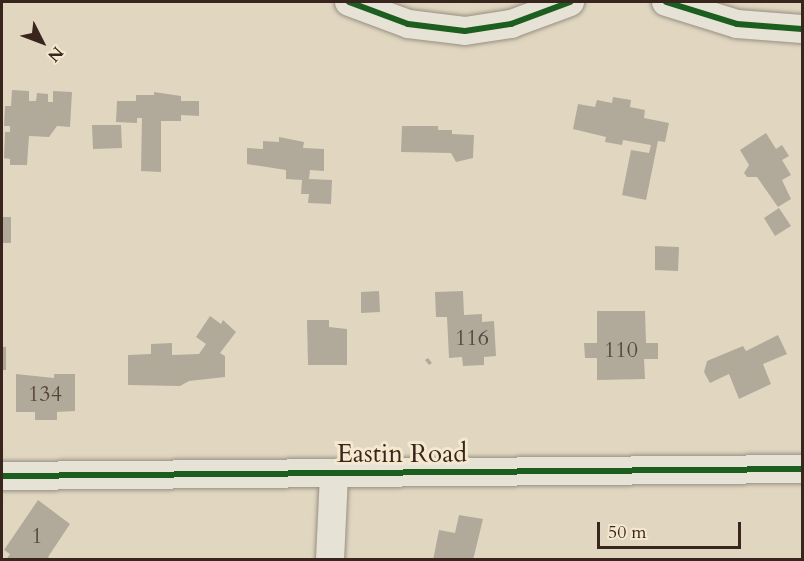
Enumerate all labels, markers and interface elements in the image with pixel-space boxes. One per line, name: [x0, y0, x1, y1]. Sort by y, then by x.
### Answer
north arrow: [12, 12, 72, 72]
text: N: [43, 42, 68, 67]
house number: 116: [455, 326, 489, 352]
house number: 110: [604, 338, 638, 364]
house number: 134: [28, 382, 62, 408]
street label: Eastin Road: [337, 438, 467, 470]
scale bar: [600, 510, 744, 548]
text: 50 m: [608, 520, 647, 545]
house number: 1: [31, 524, 43, 550]

